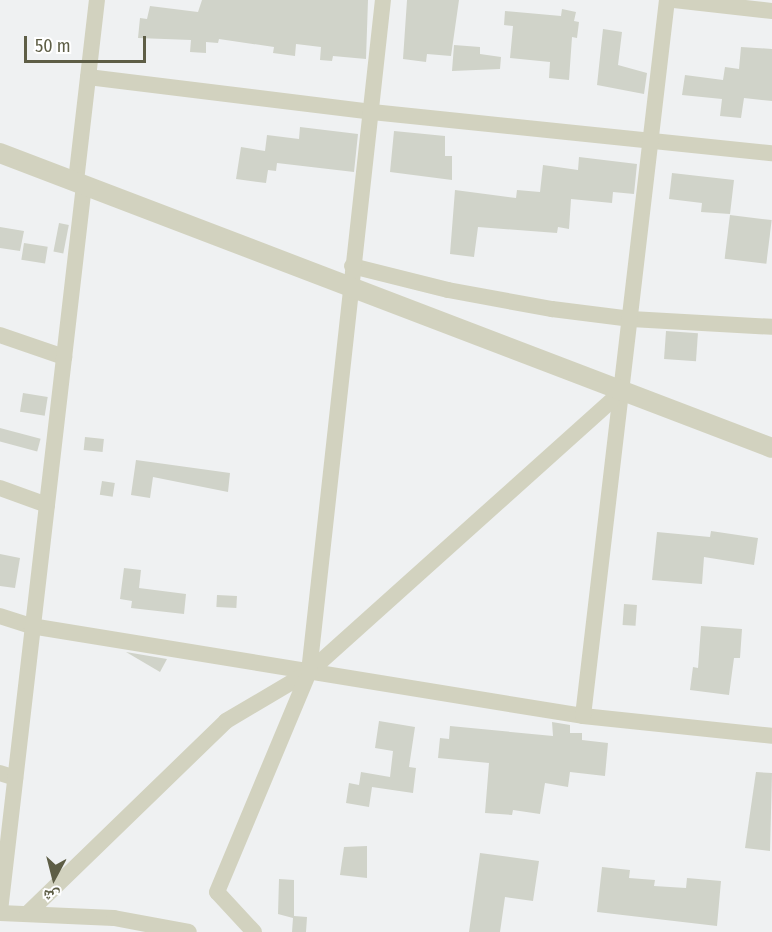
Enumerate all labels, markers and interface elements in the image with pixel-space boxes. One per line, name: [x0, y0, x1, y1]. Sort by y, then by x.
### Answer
scale bar: [27, 24, 148, 62]
text: 50 m: [35, 35, 71, 57]
north arrow: [24, 848, 84, 908]
text: ش: [42, 886, 61, 907]

